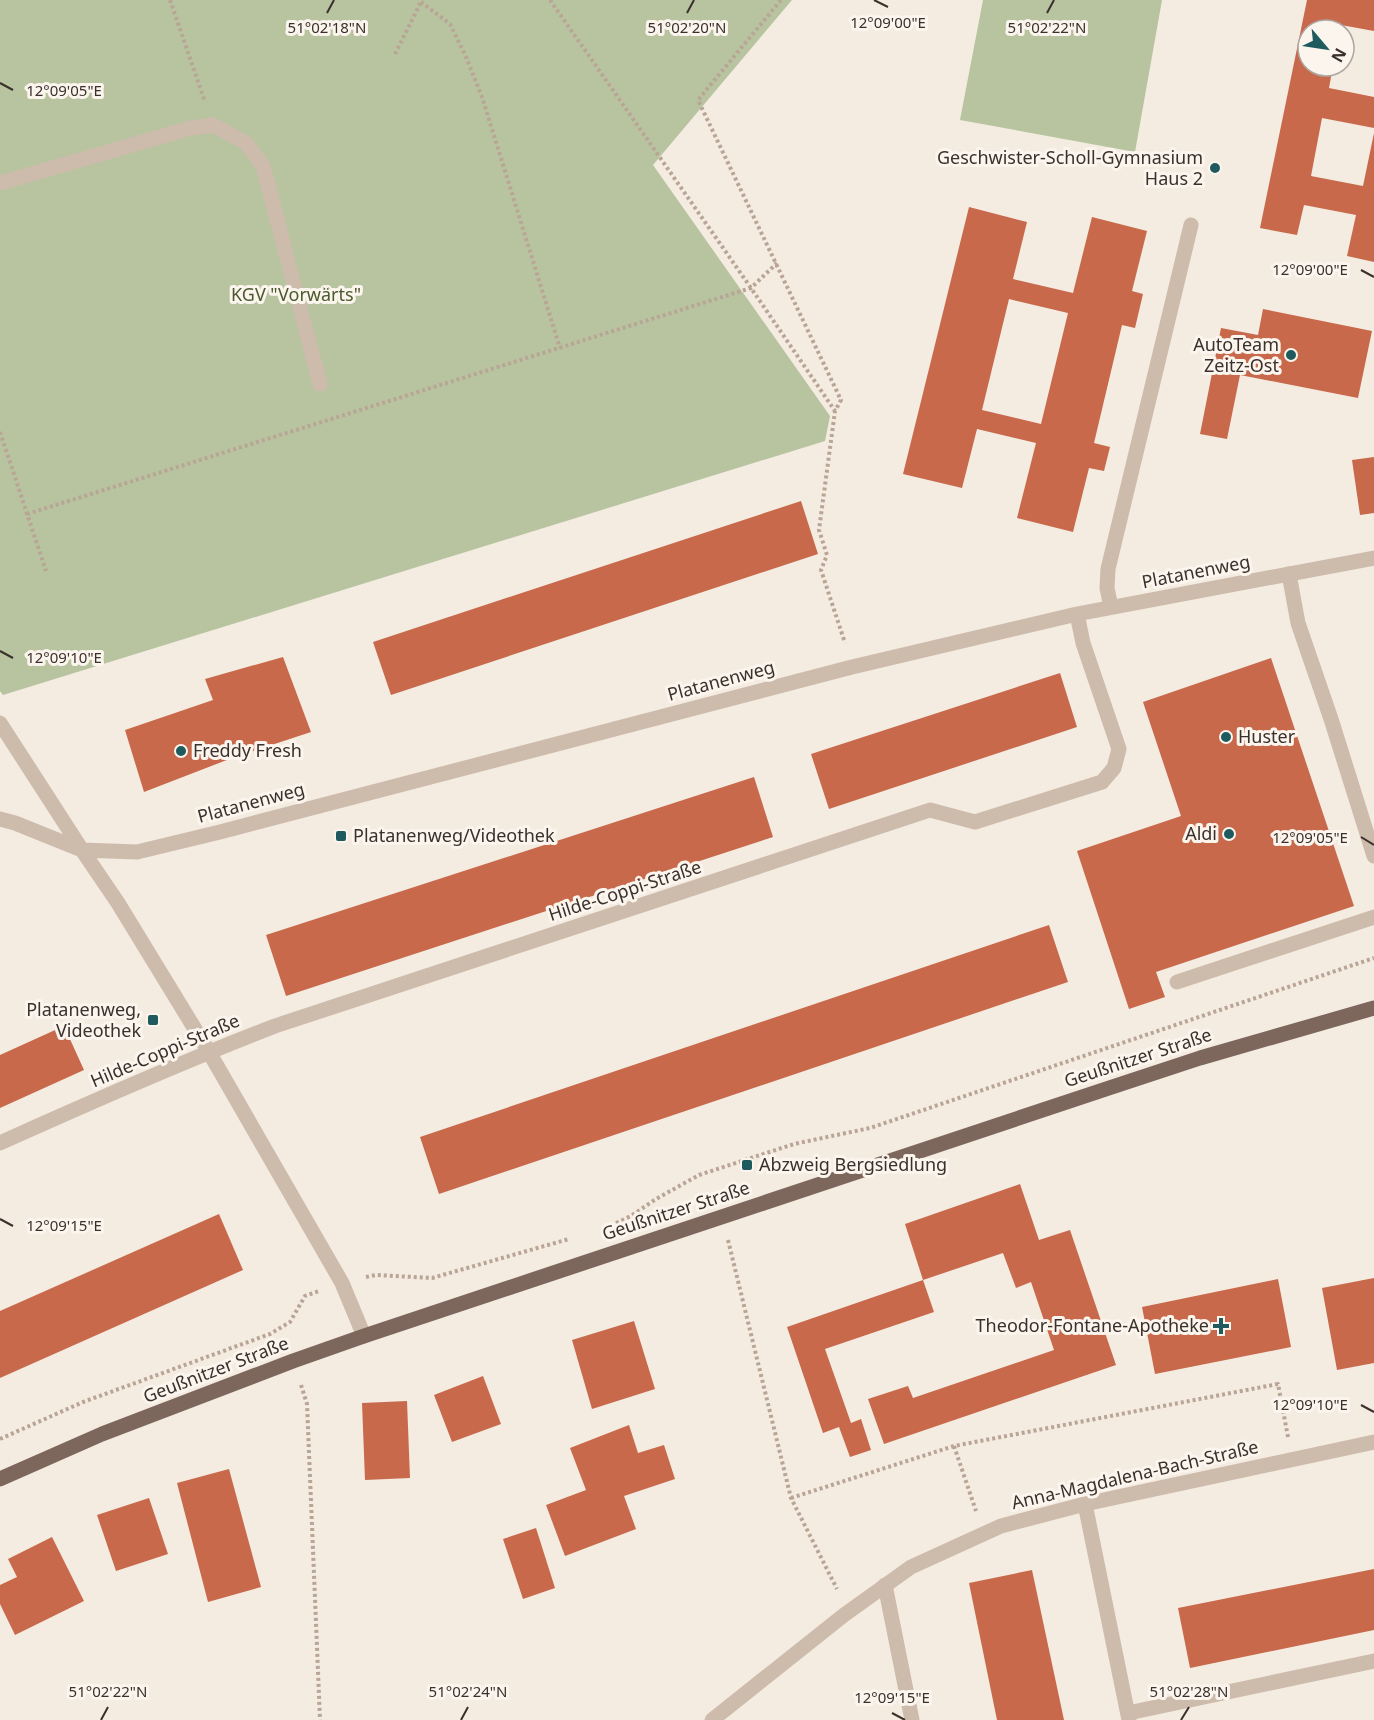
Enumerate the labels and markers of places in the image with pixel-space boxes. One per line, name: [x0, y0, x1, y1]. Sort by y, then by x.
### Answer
place label: Geschwister-Scholl-Gymnasium Haus 2: [937, 145, 1203, 190]
marker: Geschwister-Scholl-Gymnasium Haus 2: [1208, 161, 1222, 175]
place label: AutoTeam Zeitz-Ost: [1193, 332, 1279, 377]
marker: AutoTeam Zeitz-Ost: [1284, 348, 1298, 362]
place label: Huster: [1238, 724, 1296, 748]
marker: Huster: [1219, 730, 1233, 744]
place label: Freddy Fresh: [193, 738, 302, 762]
marker: Freddy Fresh: [174, 744, 188, 758]
place label: Aldi: [1185, 821, 1217, 845]
place label: Platanenweg/Videothek: [353, 823, 555, 847]
marker: Aldi: [1222, 827, 1236, 841]
marker: Platanenweg/Videothek: [334, 829, 348, 843]
place label: Platanenweg, Videothek: [26, 997, 141, 1042]
marker: Platanenweg, Videothek: [146, 1013, 160, 1027]
place label: Abzweig Bergsiedlung: [759, 1152, 947, 1176]
marker: Abzweig Bergsiedlung: [740, 1158, 754, 1172]
place label: Theodor-Fontane-Apotheke: [976, 1313, 1209, 1337]
marker: Theodor-Fontane-Apotheke: [1214, 1319, 1228, 1333]

